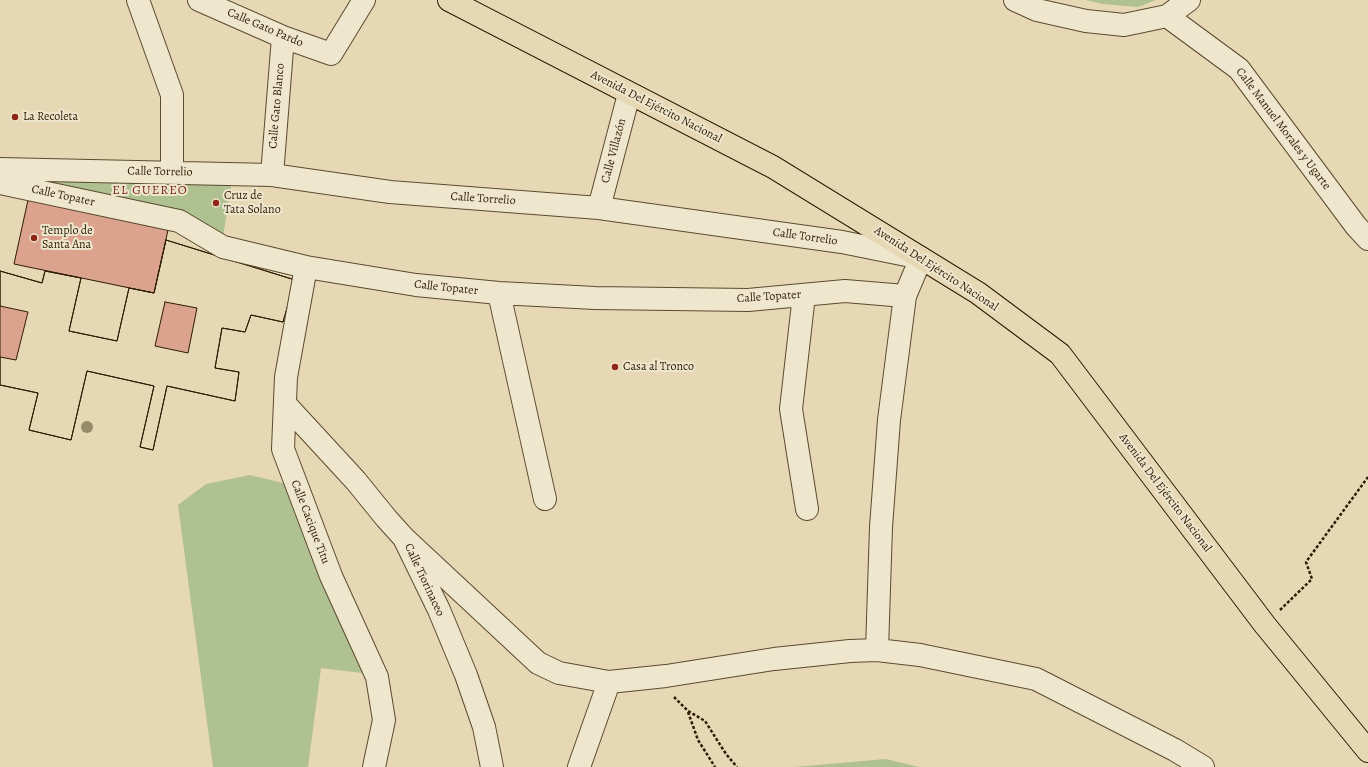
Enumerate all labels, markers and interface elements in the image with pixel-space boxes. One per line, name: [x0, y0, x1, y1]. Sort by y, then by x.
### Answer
street label: Calle Gato Pardo: [225, 5, 305, 51]
street label: Calle Gato Blanco: [266, 63, 288, 149]
street label: Calle Manuel Morales y Ugarte: [1232, 65, 1334, 193]
street label: Avenida Del Ejército Nacional: [588, 68, 724, 146]
place label: La Recoleta: [23, 110, 78, 124]
marker: La Recoleta: [10, 112, 20, 122]
street label: Calle Villazón: [598, 117, 630, 185]
street label: Calle Torrelio: [127, 164, 193, 180]
street label: Calle Topater: [30, 182, 96, 210]
district label: EL GUEREO: [112, 183, 188, 199]
place label: Cruz de Tata Solano: [224, 189, 281, 217]
street label: Calle Torrelio: [450, 190, 516, 208]
marker: Cruz de Tata Solano: [211, 198, 221, 208]
street label: Avenida Del Ejército Nacional: [871, 223, 1001, 315]
place label: Templo de Santa Ana: [42, 224, 93, 252]
street label: Calle Torrelio: [772, 225, 838, 249]
marker: Templo de Santa Ana: [29, 233, 39, 243]
street label: Calle Topater: [413, 277, 479, 299]
street label: Calle Topater: [736, 288, 802, 306]
place label: Casa al Tronco: [623, 360, 694, 374]
marker: Casa al Tronco: [610, 362, 620, 372]
street label: Avenida Del Ejército Nacional: [1116, 431, 1214, 555]
street label: Calle Cacique Titu: [287, 478, 333, 566]
street label: Calle Tiorinaceo: [401, 541, 447, 619]

